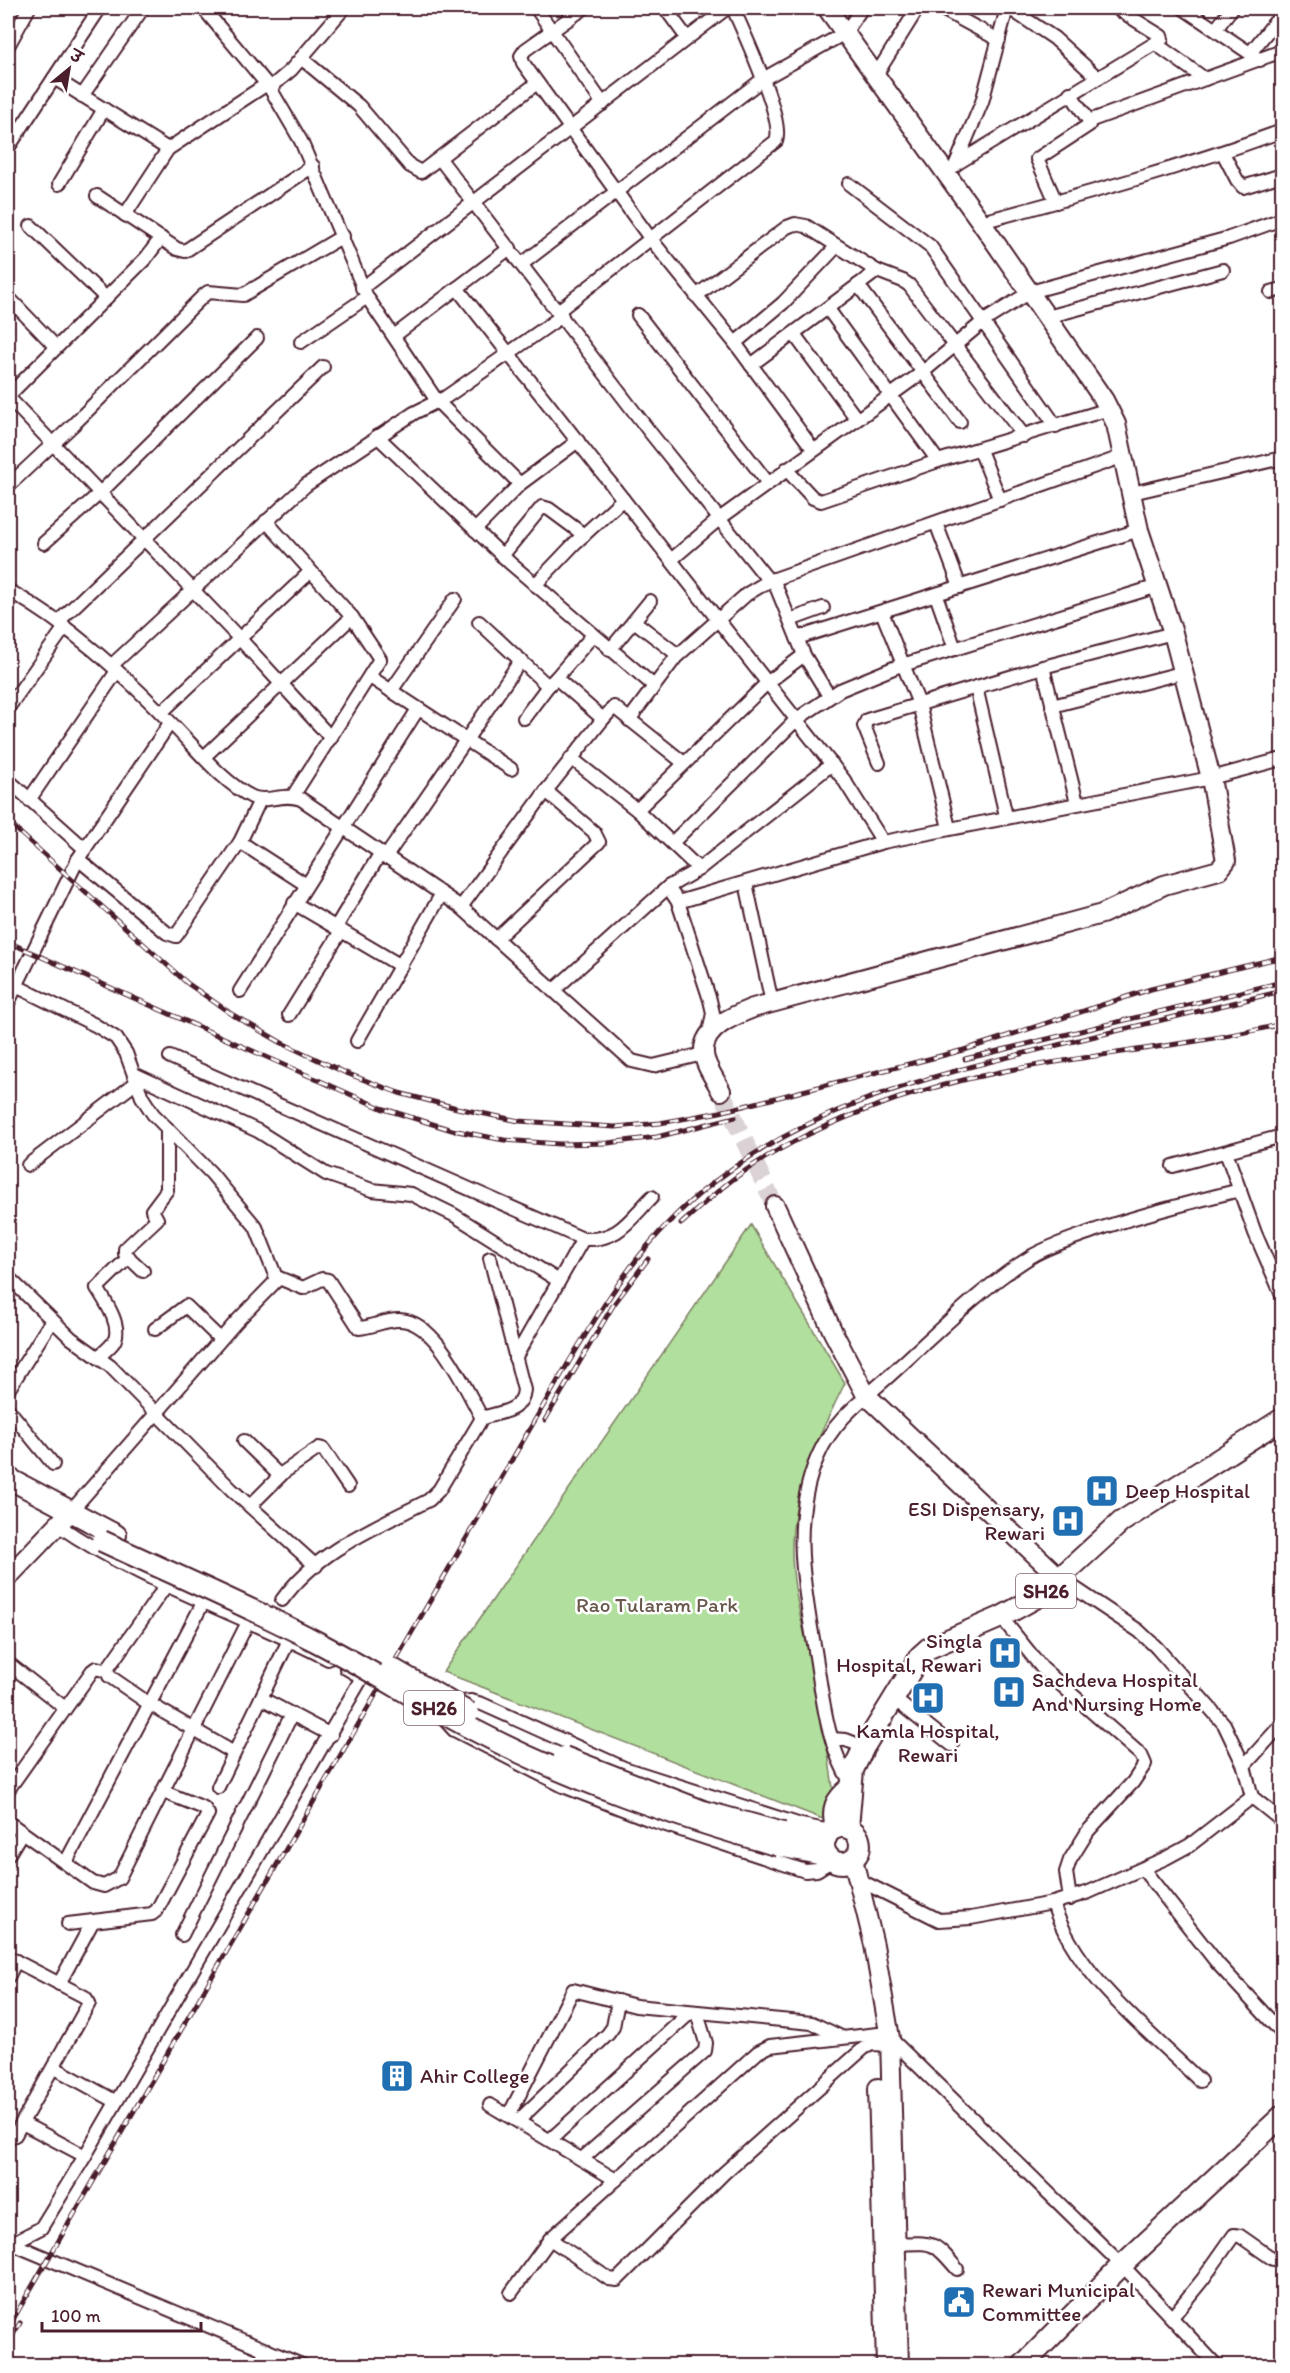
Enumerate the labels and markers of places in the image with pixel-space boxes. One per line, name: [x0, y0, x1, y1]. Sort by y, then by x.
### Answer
hospital icon: Deep Hospital: [1084, 1473, 1120, 1509]
place label: Deep Hospital: [1125, 1478, 1250, 1503]
place label: ESI Dispensary, Rewari: [908, 1496, 1045, 1545]
hospital icon: ESI Dispensary, Rewari: [1050, 1503, 1086, 1539]
place label: Singla Hospital, Rewari: [836, 1628, 982, 1677]
hospital icon: Singla Hospital, Rewari: [987, 1635, 1023, 1671]
place label: Sachdeva Hospital And Nursing Home: [1032, 1667, 1202, 1716]
hospital icon: Sachdeva Hospital And Nursing Home: [991, 1674, 1027, 1710]
hospital icon: Kamla Hospital, Rewari: [910, 1680, 946, 1716]
place label: Kamla Hospital, Rewari: [856, 1718, 1000, 1767]
building icon: Ahir College: [379, 2058, 415, 2094]
place label: Ahir College: [420, 2063, 530, 2088]
place label: Rewari Municipal Committee: [982, 2277, 1135, 2326]
public building icon: Rewari Municipal Committee: [941, 2284, 977, 2320]

